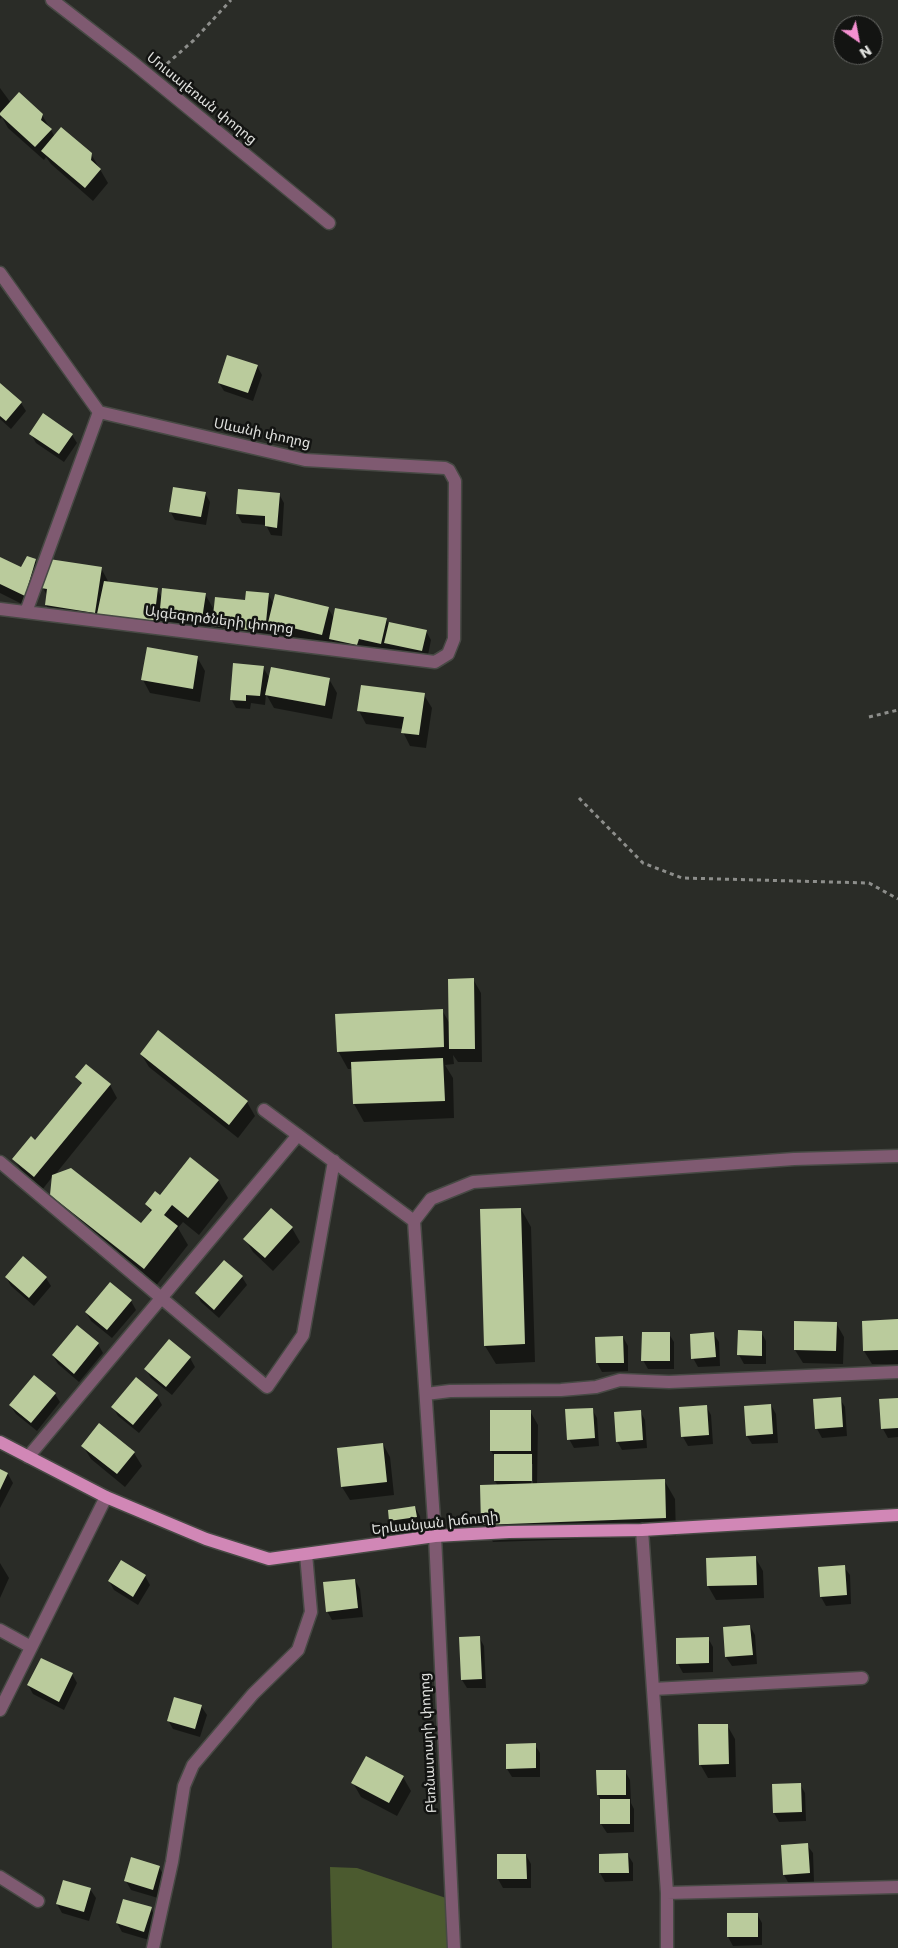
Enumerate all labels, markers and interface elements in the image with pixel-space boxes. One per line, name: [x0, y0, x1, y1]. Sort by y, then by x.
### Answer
north arrow: [833, 15, 883, 65]
text: N: [856, 40, 875, 63]
street label: Մուսալեռան փողոց: [143, 49, 259, 149]
street label: Սևանի փողոց: [212, 416, 312, 452]
street label: Այգեգործների փողոց: [144, 604, 294, 638]
street label: Երևանյան խճուղի: [371, 1509, 499, 1539]
street label: Բեռնատարի փողոց: [417, 1672, 441, 1814]

